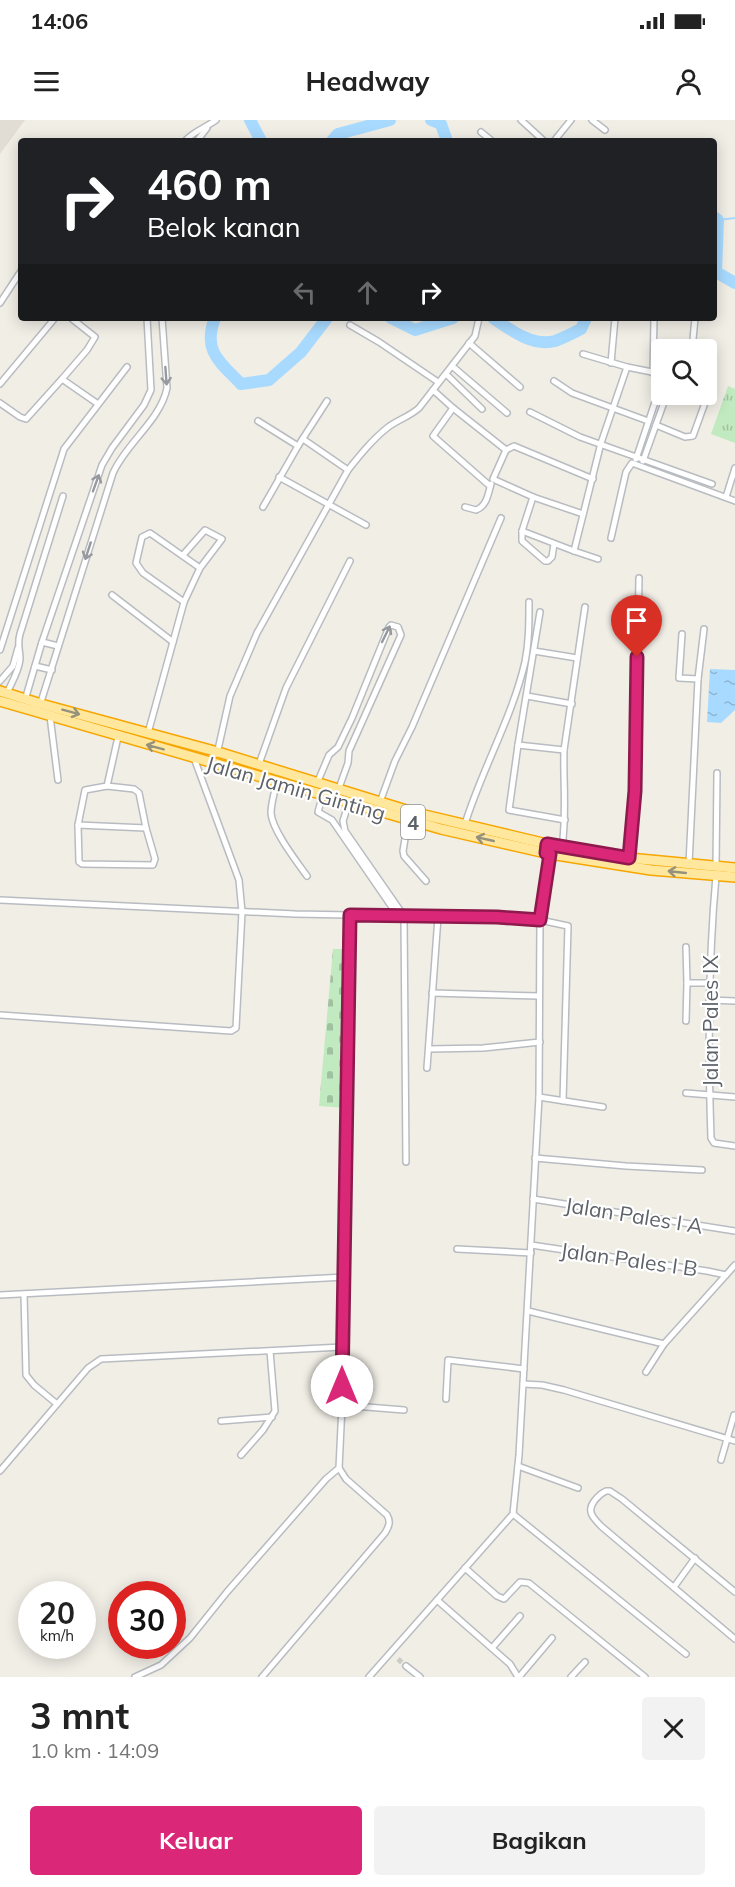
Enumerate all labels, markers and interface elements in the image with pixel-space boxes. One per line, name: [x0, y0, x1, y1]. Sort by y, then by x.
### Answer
text: 14:06: [30, 7, 88, 35]
text: Headway: [305, 64, 430, 98]
icon: menu: [30, 65, 63, 98]
icon: person: [672, 65, 705, 98]
text: 460 m: [147, 158, 272, 211]
icon: right: [48, 162, 126, 240]
text: Belok kanan: [147, 210, 301, 244]
icon: left: [288, 276, 321, 309]
icon: ahead: [351, 276, 384, 309]
icon: right: [414, 276, 447, 309]
map controls: [651, 339, 717, 405]
button: search: [651, 339, 717, 405]
one-way arrow: [161, 366, 172, 386]
one-way arrow: [91, 474, 102, 493]
one-way arrow: [82, 541, 93, 560]
pin: [611, 595, 662, 657]
icon: arrive: [620, 604, 653, 637]
one-way arrow: [380, 626, 392, 643]
one-way arrow: [61, 707, 80, 718]
one-way arrow: [146, 741, 165, 752]
street label: Jalan Jamin Ginting: [203, 750, 389, 826]
road number: 4: [401, 805, 425, 839]
one-way arrow: [476, 832, 495, 844]
one-way arrow: [667, 867, 687, 878]
street label: Jalan Pales IX: [697, 955, 723, 1087]
street label: Jalan Pales I A: [563, 1191, 705, 1239]
street label: Jalan Pales I B: [559, 1237, 699, 1281]
position arrow: [310, 1354, 374, 1418]
speed limit sign: 30: [108, 1581, 186, 1659]
text: 20: [39, 1594, 75, 1632]
text: km/h: [40, 1626, 74, 1645]
text: 3 mnt: [30, 1693, 129, 1738]
button: close: [642, 1697, 705, 1760]
text: 1.0 km · 14:09: [30, 1738, 159, 1763]
button: Keluar: [30, 1806, 362, 1875]
button: Bagikan: [374, 1806, 705, 1875]

